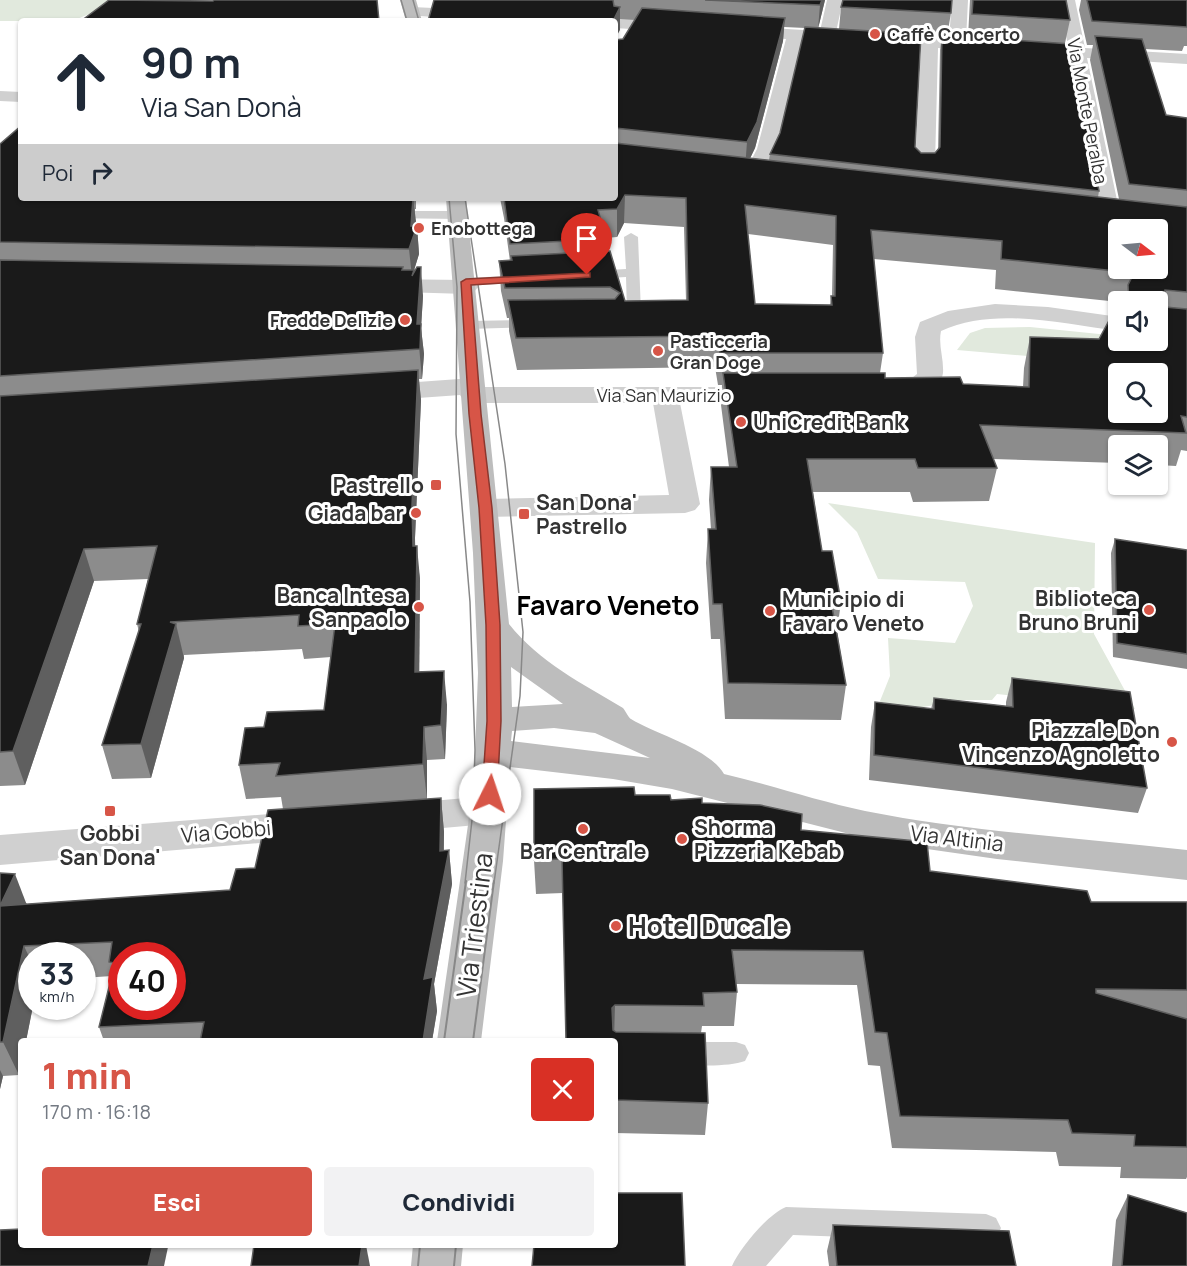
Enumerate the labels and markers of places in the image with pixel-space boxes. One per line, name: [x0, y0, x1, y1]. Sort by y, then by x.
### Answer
place label: Caffè Concerto: [887, 22, 1020, 46]
marker: Caffè Concerto: [868, 27, 882, 41]
pin: [561, 213, 612, 275]
place label: Enobottega: [431, 216, 533, 240]
marker: Enobottega: [412, 221, 426, 235]
place label: Fredde Delizie: [270, 308, 393, 332]
marker: Fredde Delizie: [398, 313, 412, 327]
place label: Pasticceria Gran Doge: [670, 329, 768, 374]
marker: Pasticceria Gran Doge: [651, 344, 665, 358]
place label: UniCredit Bank: [753, 408, 906, 436]
marker: UniCredit Bank: [734, 415, 748, 429]
place label: Pastrello: [333, 471, 424, 499]
marker: Pastrello: [429, 478, 443, 492]
place label: San Dona' Pastrello: [536, 488, 637, 540]
place label: Giada bar: [308, 499, 404, 527]
marker: Giada bar: [409, 506, 423, 520]
marker: San Dona' Pastrello: [517, 507, 531, 521]
place label: Banca Intesa Sanpaolo: [277, 581, 407, 633]
place label: Biblioteca Bruno Bruni: [1018, 584, 1137, 636]
place label: Municipio di Favaro Veneto: [782, 585, 924, 637]
marker: Banca Intesa Sanpaolo: [412, 600, 426, 614]
marker: Biblioteca Bruno Bruni: [1142, 603, 1156, 617]
marker: Municipio di Favaro Veneto: [763, 604, 777, 618]
place label: Piazzale Don Vincenzo Agnoletto: [962, 716, 1160, 768]
marker: Piazzale Don Vincenzo Agnoletto: [1165, 735, 1179, 749]
marker: Gobbi San Dona': [103, 804, 117, 818]
place label: Shorma Pizzeria Kebab: [694, 813, 841, 865]
place label: Gobbi San Dona': [59, 819, 161, 871]
marker: Bar Centrale: [576, 822, 590, 836]
marker: Shorma Pizzeria Kebab: [675, 832, 689, 846]
place label: Bar Centrale: [520, 837, 646, 865]
place label: Hotel Ducale: [628, 908, 789, 944]
marker: Hotel Ducale: [609, 919, 623, 933]

